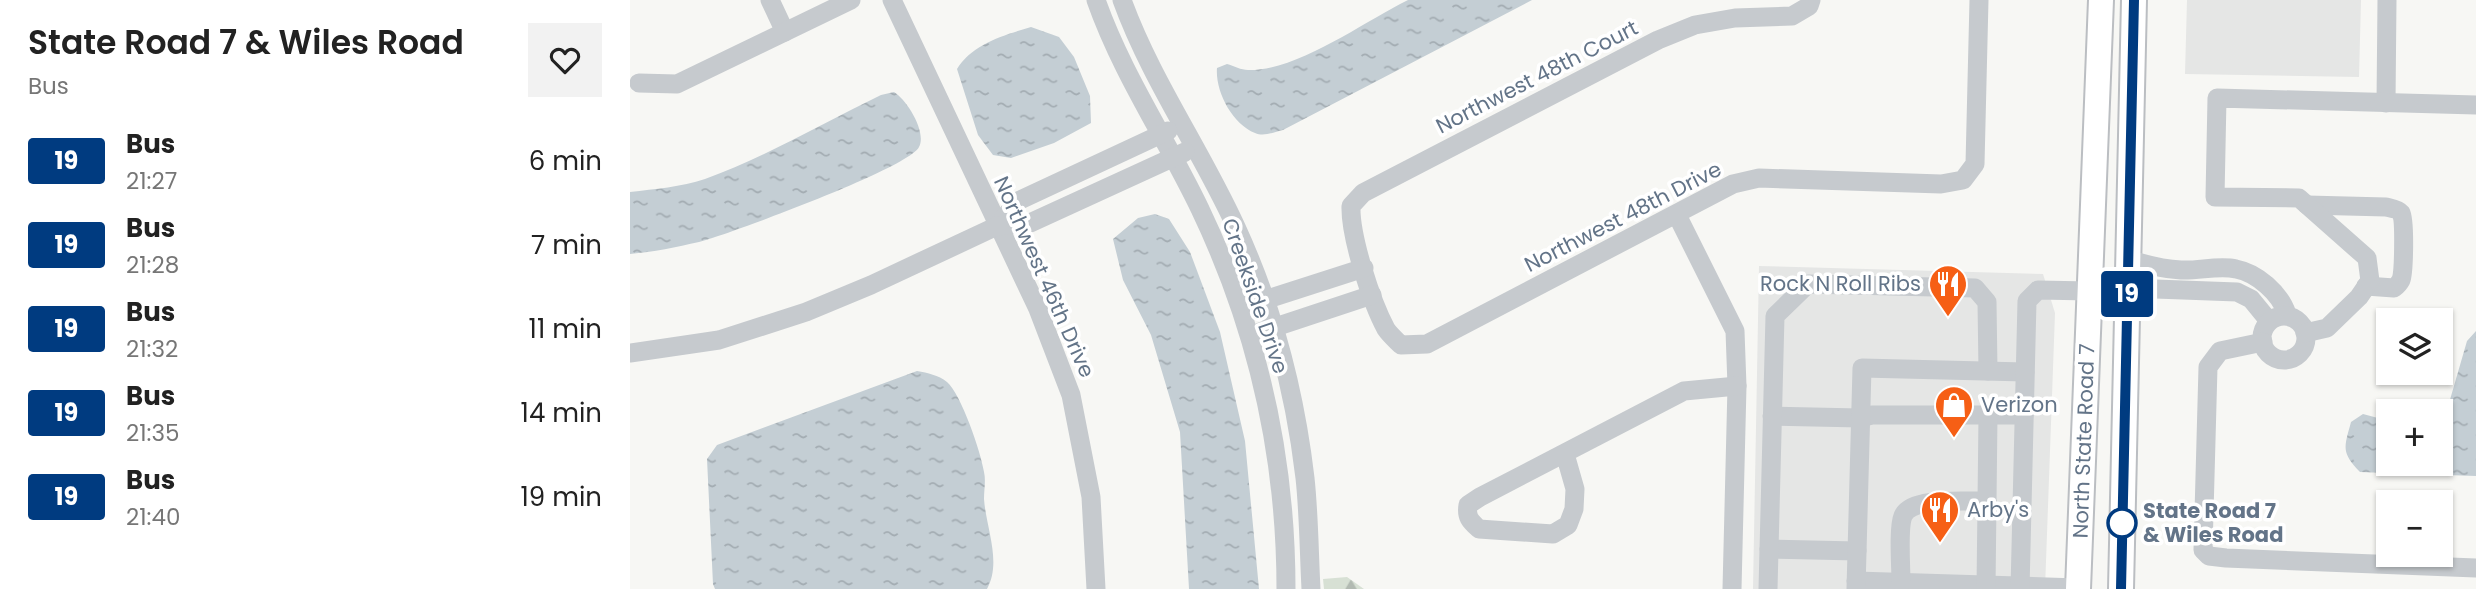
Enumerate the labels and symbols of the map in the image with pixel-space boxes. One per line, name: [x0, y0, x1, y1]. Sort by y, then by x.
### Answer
street label: Northwest 48th Court: [1431, 13, 1643, 140]
street label: Northwest 48th Drive: [1519, 154, 1726, 279]
street label: Northwest 46th Drive: [987, 172, 1102, 382]
street label: Creekside Drive: [1215, 214, 1296, 377]
restaurant icon: Rock N Roll Ribs: [1927, 263, 1969, 318]
place label: Rock N Roll Ribs: [1760, 269, 1921, 298]
line badge: 19: [2096, 271, 2158, 317]
street label: North State Road 7: [2066, 343, 2101, 539]
shop icon: Verizon: [1933, 384, 1975, 439]
place label: Verizon: [1981, 390, 2058, 419]
restaurant icon: Arby's: [1919, 489, 1961, 544]
place label: Arby's: [1967, 495, 2029, 524]
place label: State Road 7 & Wiles Road: [2143, 496, 2283, 549]
marker: State Road 7 & Wiles Road: [2107, 508, 2137, 538]

